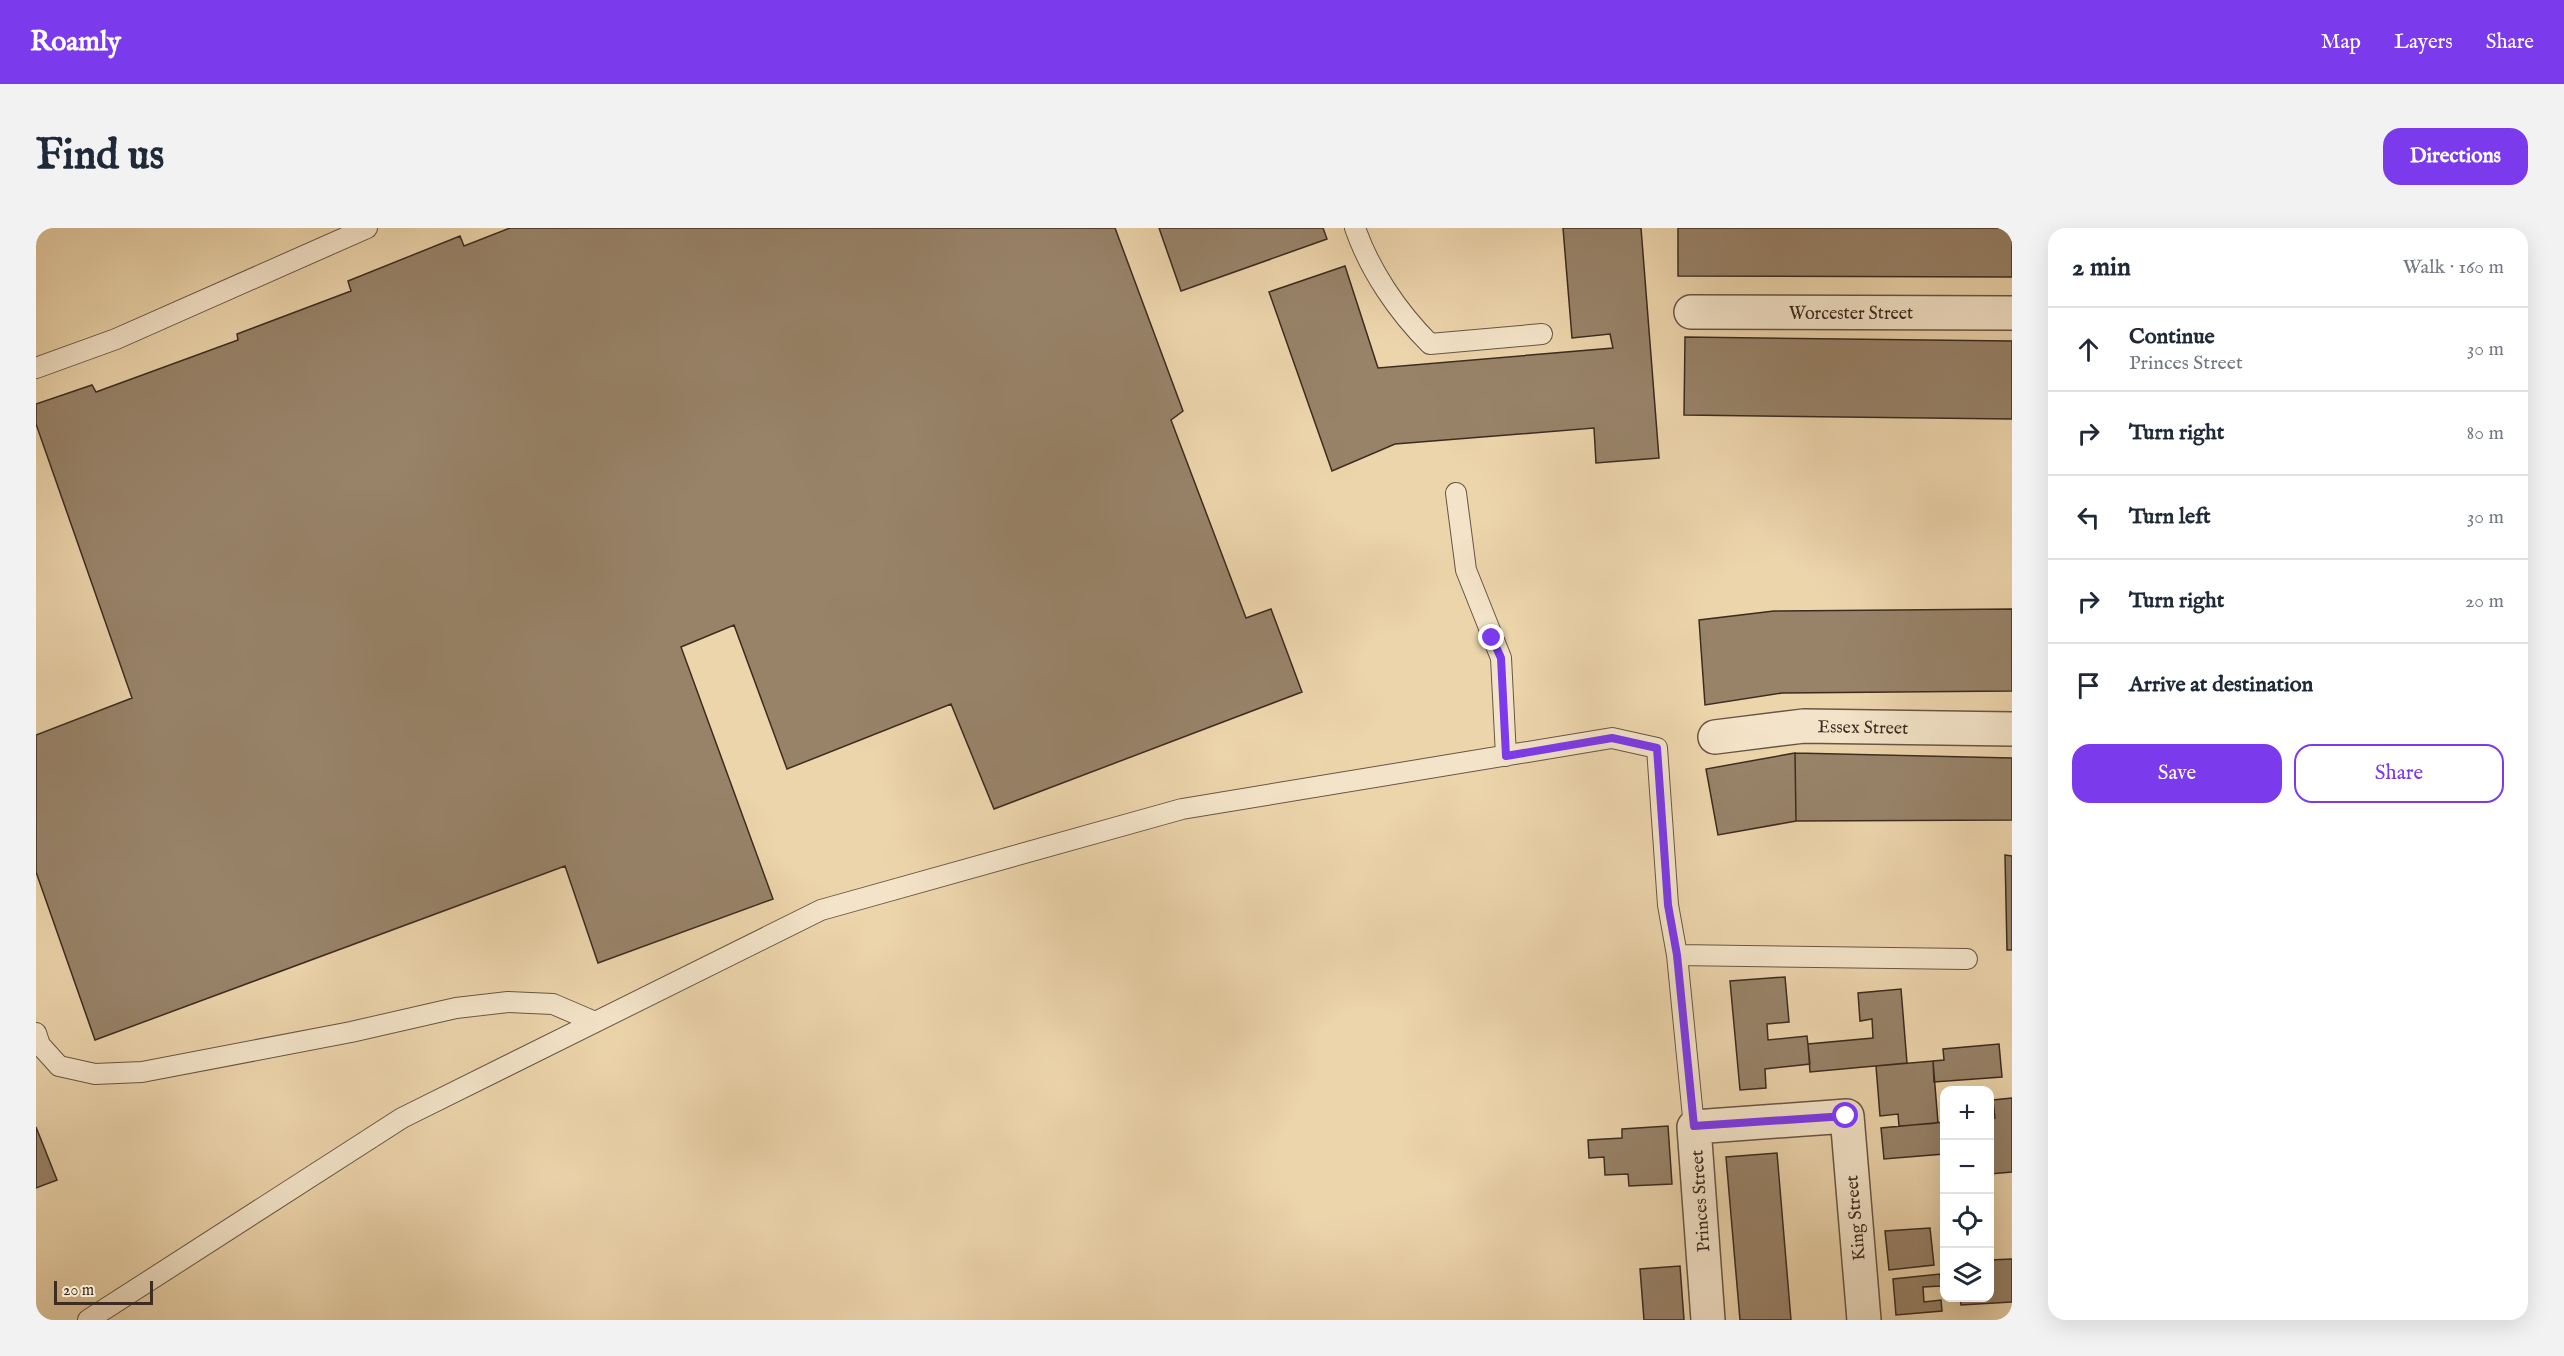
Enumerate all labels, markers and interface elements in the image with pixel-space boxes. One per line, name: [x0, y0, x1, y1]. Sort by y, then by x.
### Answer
text: Roamly: [30, 25, 121, 60]
text: Map: [2321, 29, 2361, 56]
text: Layers: [2394, 29, 2453, 56]
text: Share: [2486, 29, 2534, 56]
button: Directions: [2383, 128, 2528, 185]
text: Find us: [36, 130, 164, 183]
text: 2 min: [2072, 251, 2131, 284]
text: Walk · 160 m: [2403, 255, 2504, 280]
street label: Worcester Street: [1789, 303, 1913, 326]
text: Continue: [2129, 323, 2215, 351]
icon: ahead: [2072, 333, 2105, 366]
text: 30 m: [2467, 337, 2504, 362]
text: Princes Street: [2129, 351, 2243, 376]
icon: right: [2072, 417, 2105, 450]
text: Turn right: [2129, 419, 2224, 447]
text: 80 m: [2467, 421, 2504, 446]
icon: left: [2072, 501, 2105, 534]
text: Turn left: [2129, 503, 2211, 531]
text: 30 m: [2467, 505, 2504, 530]
icon: right: [2072, 585, 2105, 618]
text: Turn right: [2129, 587, 2224, 615]
text: 20 m: [2465, 589, 2504, 614]
route end: [1478, 624, 1504, 650]
icon: arrive: [2072, 669, 2105, 702]
text: Arrive at destination: [2129, 671, 2313, 699]
street label: Essex Street: [1817, 716, 1909, 741]
button: Save: [2072, 744, 2282, 803]
button: Share: [2294, 744, 2504, 803]
map controls: [1940, 1086, 1994, 1302]
button: +: [1940, 1086, 1994, 1140]
route start: [1832, 1102, 1858, 1128]
button: −: [1940, 1140, 1994, 1194]
street label: Princes Street: [1686, 1149, 1717, 1253]
street label: King Street: [1841, 1174, 1872, 1262]
button: locate: [1940, 1194, 1994, 1248]
button: layers: [1940, 1248, 1994, 1302]
scale bar: [54, 1278, 153, 1306]
text: 20 m: [63, 1281, 94, 1301]

